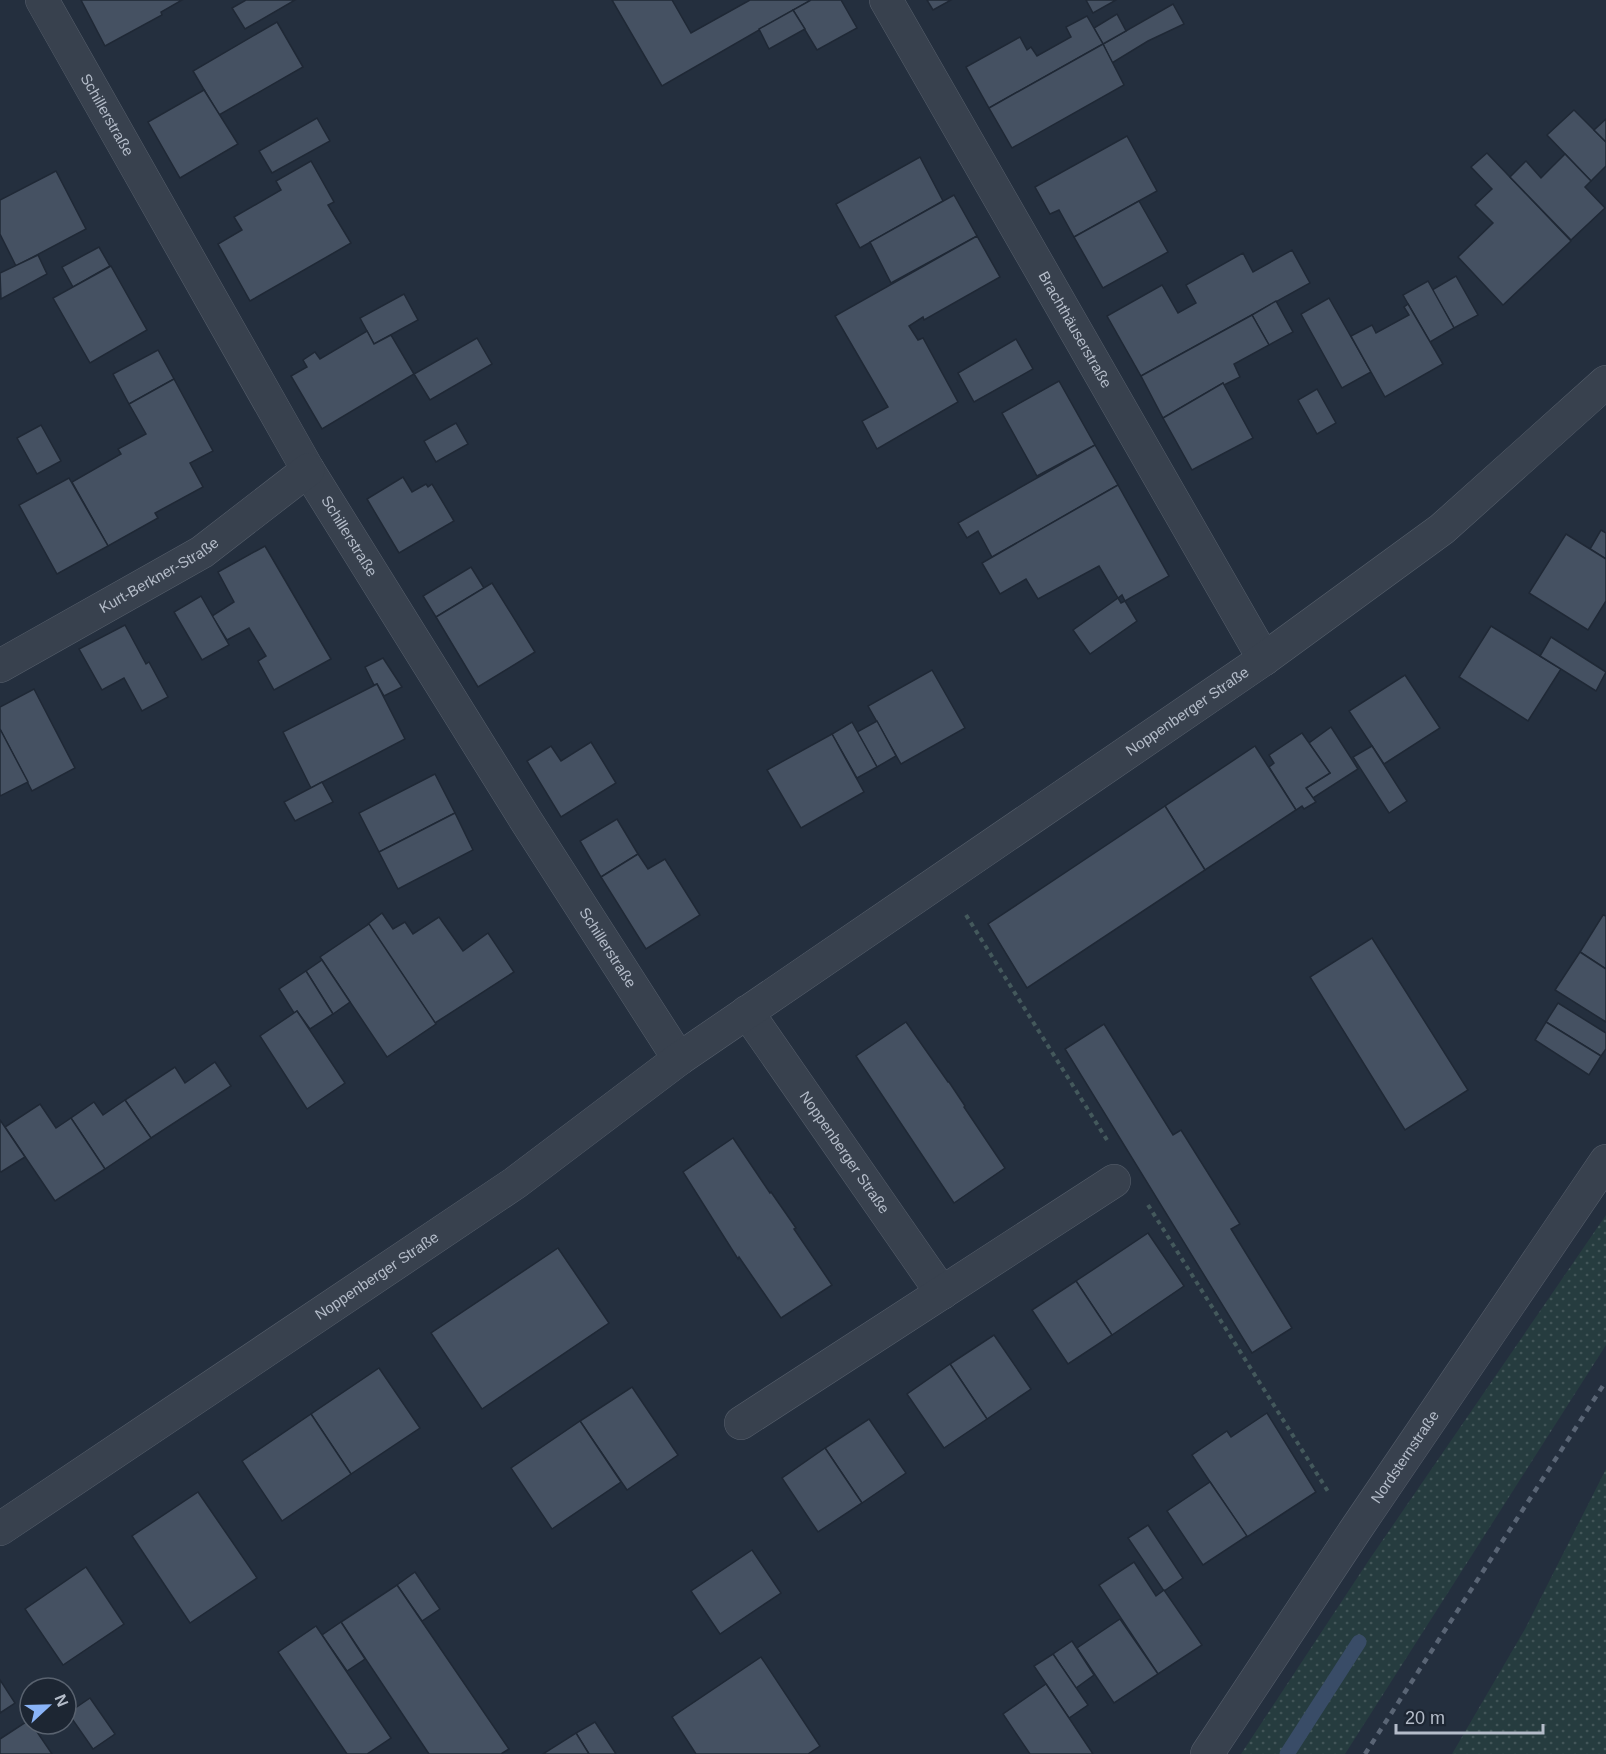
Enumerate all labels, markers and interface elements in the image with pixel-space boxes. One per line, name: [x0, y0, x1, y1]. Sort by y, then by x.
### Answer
street label: Schillerstraße: [77, 71, 137, 159]
street label: Brachthäuserstraße: [1035, 268, 1116, 391]
street label: Schillerstraße: [318, 492, 381, 579]
street label: Kurt-Berkner-Straße: [96, 533, 222, 616]
street label: Noppenberger Straße: [1122, 663, 1252, 759]
street label: Schillerstraße: [576, 904, 640, 991]
street label: Noppenberger Straße: [797, 1088, 893, 1217]
street label: Noppenberger Straße: [312, 1228, 442, 1323]
street label: Nordsternstraße: [1367, 1407, 1442, 1506]
north arrow: [18, 1676, 78, 1736]
text: N: [51, 1692, 71, 1709]
scale bar: [1396, 1697, 1543, 1735]
text: 20 m: [1405, 1708, 1445, 1728]

